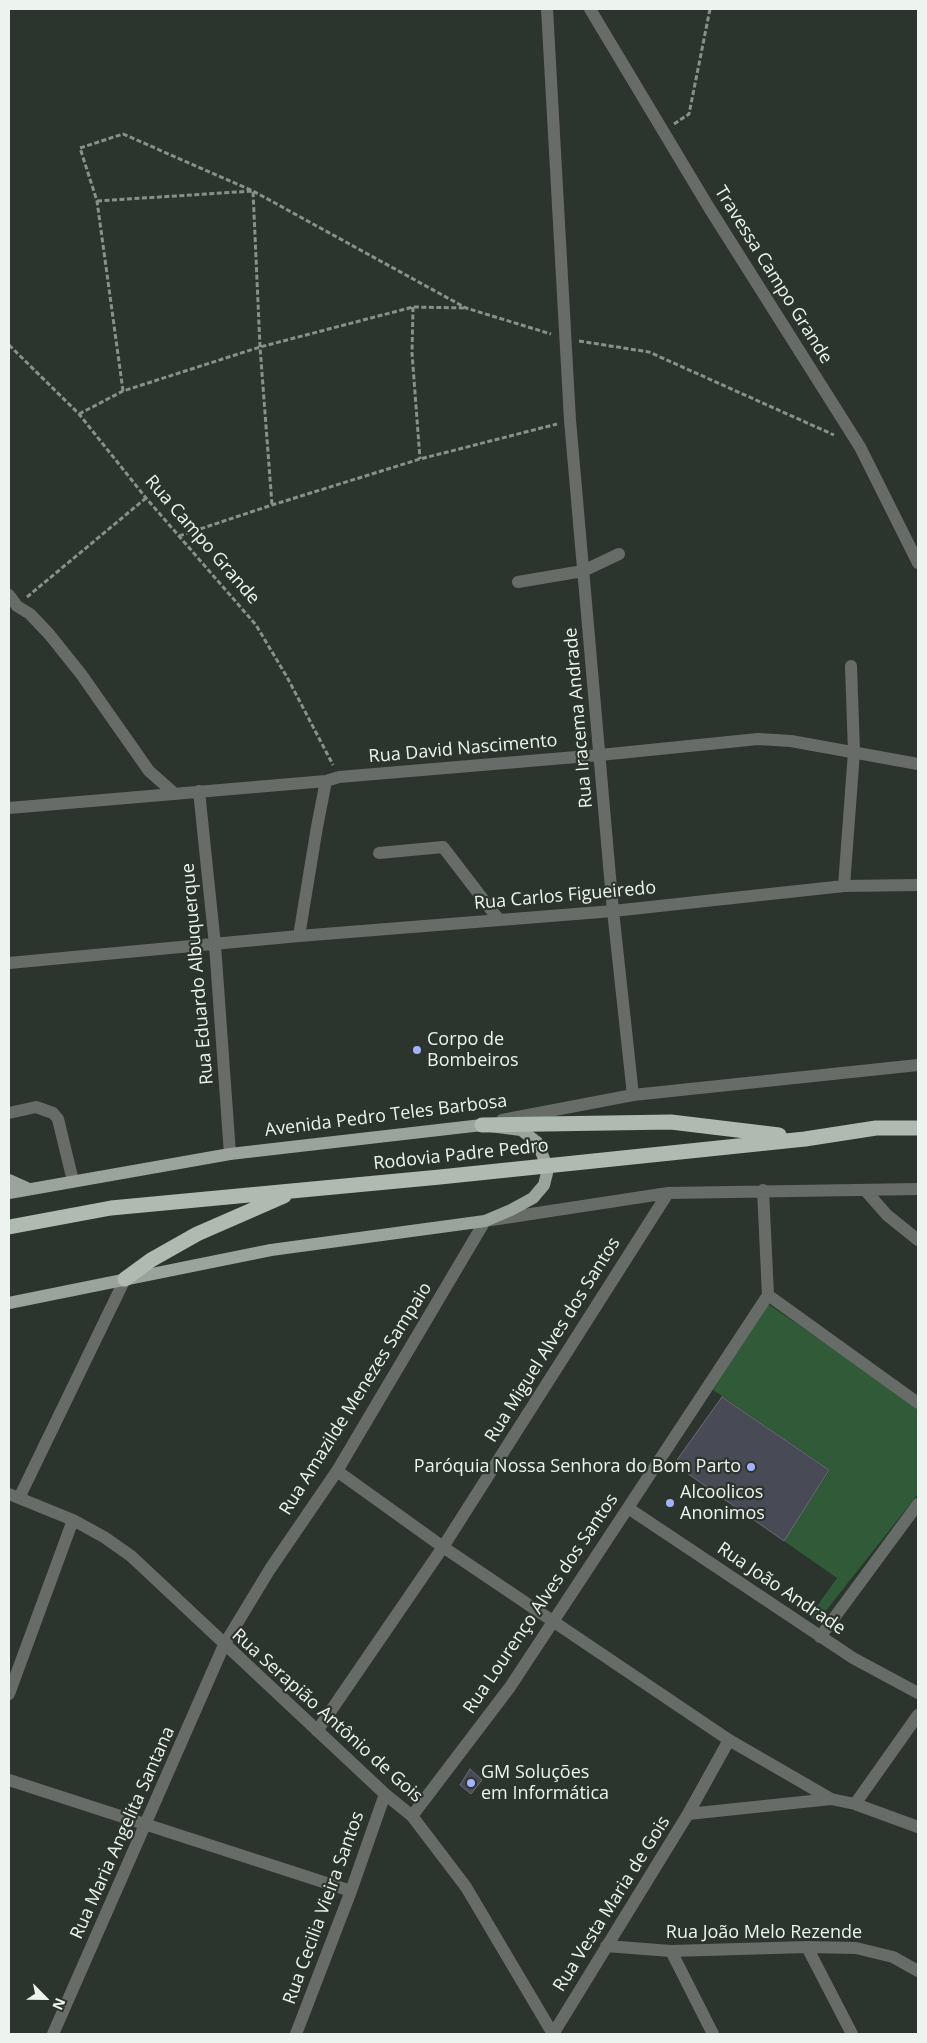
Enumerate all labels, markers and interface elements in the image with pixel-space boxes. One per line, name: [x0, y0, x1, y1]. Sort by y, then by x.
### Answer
street label: Travessa Campo Grande: [709, 182, 837, 368]
street label: Rua Campo Grande: [140, 471, 264, 609]
street label: Rua Iracema Andrade: [560, 627, 598, 809]
street label: Rua David Nascimento: [368, 730, 558, 768]
street label: Rua Eduardo Albuquerque: [178, 862, 218, 1086]
street label: Rua Carlos Figueiredo: [473, 877, 657, 915]
place label: Corpo de Bombeiros: [427, 1029, 519, 1072]
marker: Corpo de Bombeiros: [411, 1044, 423, 1056]
street label: Avenida Pedro Teles Barbosa: [264, 1090, 508, 1142]
street label: Rodovia Padre Pedro: [372, 1135, 550, 1175]
street label: Rua Miguel Alves dos Santos: [481, 1233, 625, 1447]
street label: Rua Amazilde Menezes Sampaio: [275, 1279, 437, 1519]
place label: Paróquia Nossa Senhora do Bom Parto: [414, 1456, 741, 1478]
marker: Paróquia Nossa Senhora do Bom Parto: [745, 1461, 757, 1473]
place label: Alcoolicos Anonimos: [680, 1482, 765, 1525]
street label: Rua Lourenço Alves dos Santos: [459, 1490, 623, 1718]
marker: Alcoolicos Anonimos: [664, 1497, 676, 1509]
street label: Rua João Andrade: [713, 1538, 849, 1640]
street label: Rua Serapião Antônio de Gois: [227, 1625, 427, 1807]
street label: Rua Maria Angelita Santana: [66, 1723, 180, 1943]
place label: GM Soluções em Informática: [481, 1762, 609, 1805]
marker: GM Soluções em Informática: [465, 1777, 477, 1789]
street label: Rua Cecilia Vieira Santos: [279, 1809, 369, 2007]
street label: Rua Vesta Maria de Gois: [549, 1812, 675, 1996]
street label: Rua João Melo Rezende: [666, 1922, 862, 1944]
north arrow: [20, 1973, 70, 2023]
text: N: [48, 1995, 70, 2013]

